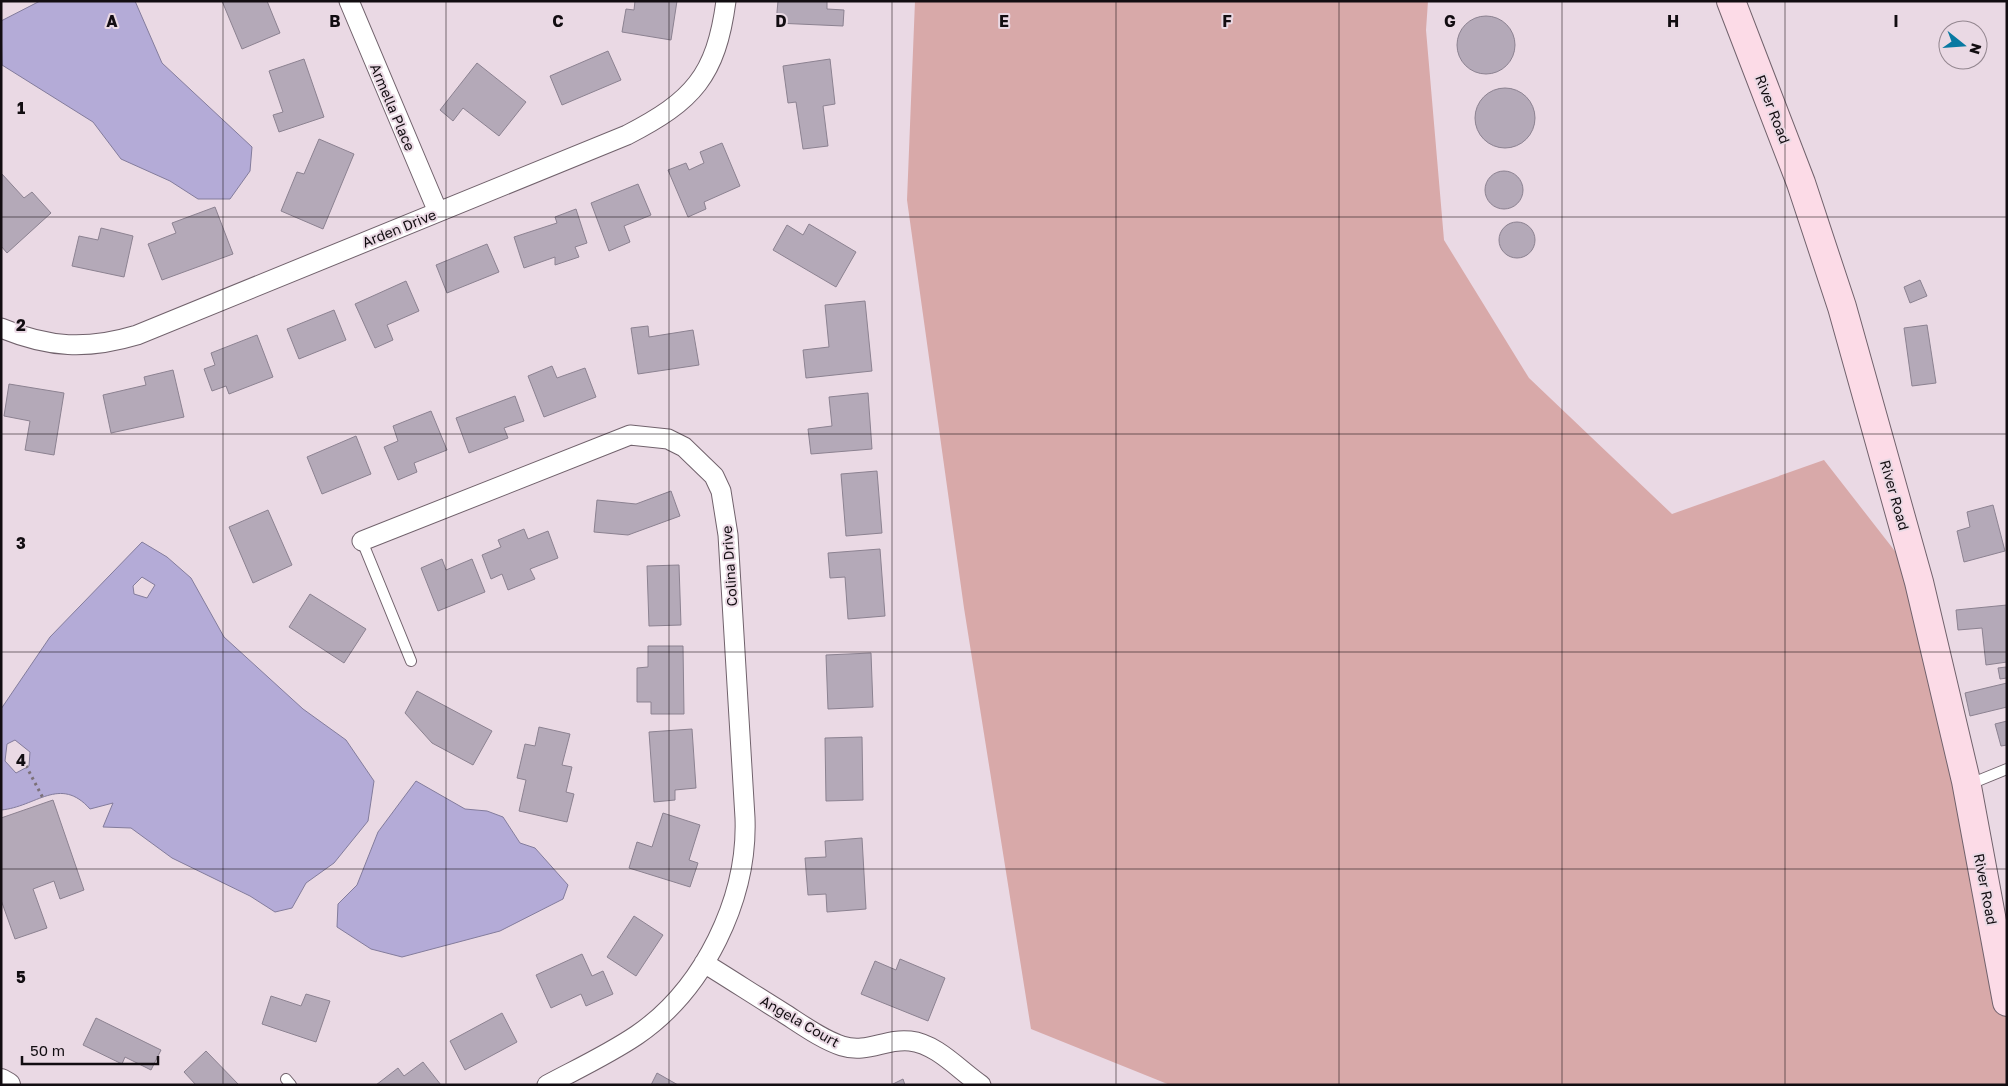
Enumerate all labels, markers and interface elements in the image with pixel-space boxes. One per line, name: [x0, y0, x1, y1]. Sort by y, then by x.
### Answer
text: A: [106, 11, 118, 31]
text: B: [329, 11, 341, 31]
text: C: [552, 11, 564, 31]
text: D: [775, 11, 787, 31]
text: E: [999, 11, 1009, 31]
text: F: [1222, 11, 1232, 31]
text: G: [1444, 11, 1456, 31]
text: H: [1667, 11, 1679, 31]
text: I: [1893, 11, 1899, 31]
north arrow: [1938, 20, 1988, 70]
text: N: [1966, 41, 1986, 57]
street label: Armella Place: [367, 61, 419, 153]
street label: River Road: [1752, 72, 1794, 146]
text: 1: [17, 98, 25, 118]
street label: Arden Drive: [360, 205, 438, 251]
text: 2: [16, 315, 26, 335]
street label: River Road: [1877, 458, 1913, 532]
street label: Colina Drive: [718, 525, 740, 607]
text: 3: [16, 533, 26, 553]
text: 4: [16, 750, 26, 770]
street label: River Road: [1971, 852, 2001, 926]
text: 5: [16, 967, 26, 987]
street label: Angela Court: [757, 992, 843, 1050]
scale bar: [22, 1034, 159, 1066]
text: 50 m: [30, 1041, 65, 1059]

